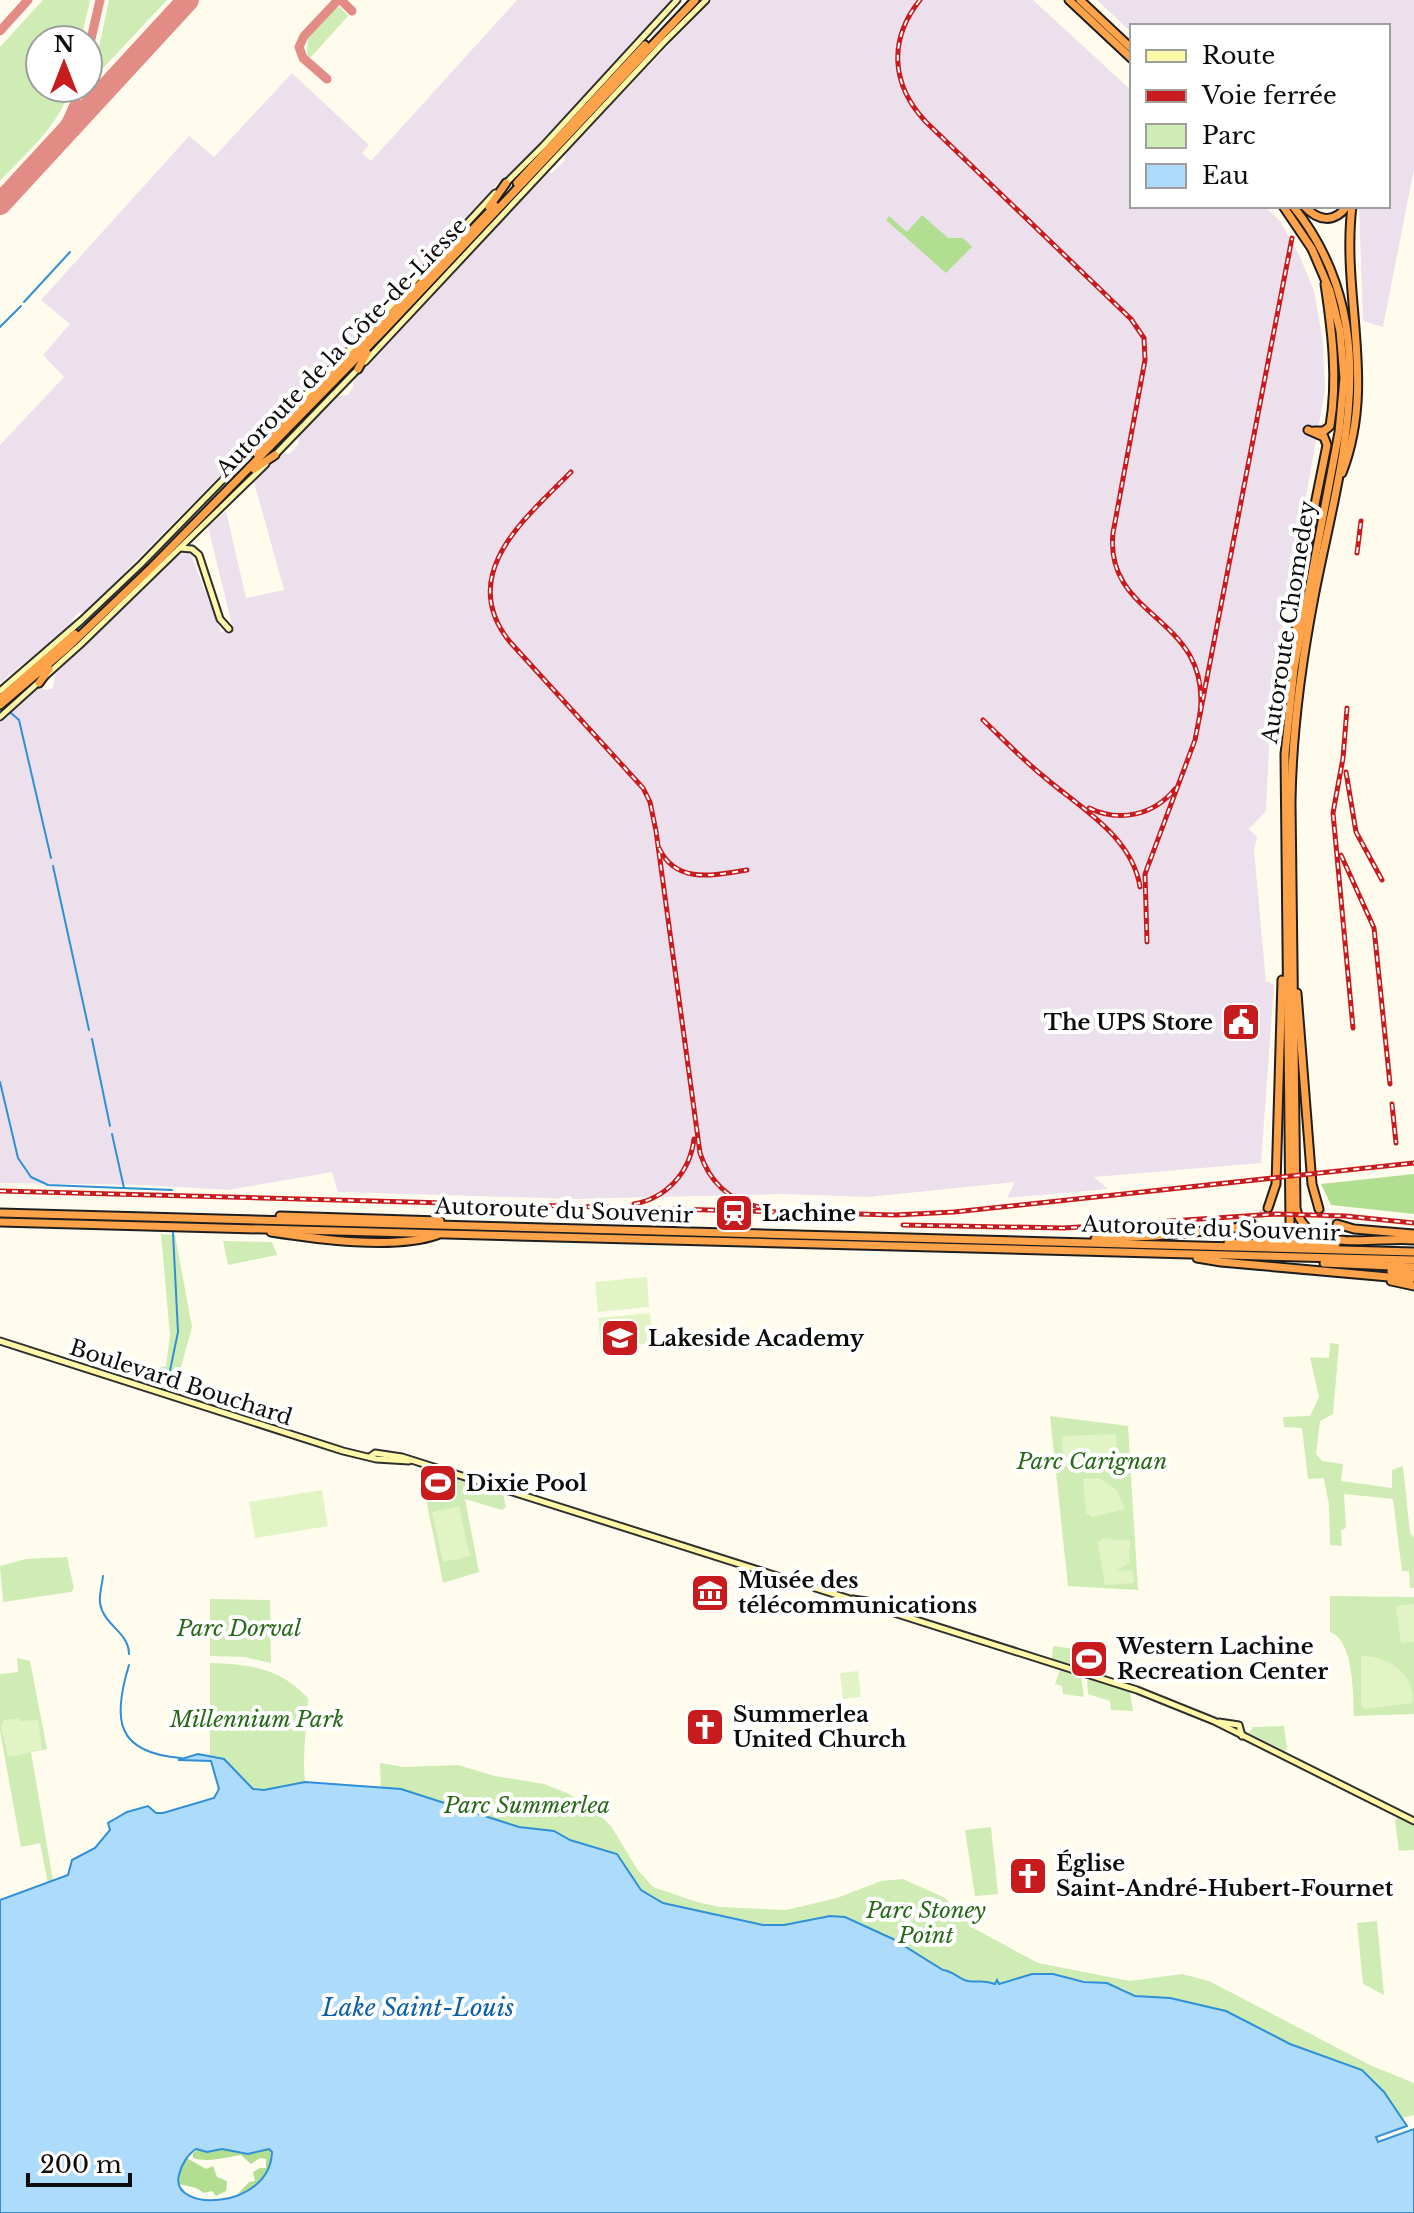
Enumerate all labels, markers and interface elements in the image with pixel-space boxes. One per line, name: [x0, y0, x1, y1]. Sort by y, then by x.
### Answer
north arrow: [24, 24, 104, 104]
legend: [1130, 24, 1390, 208]
text: N: [54, 31, 75, 58]
text: Route: [1202, 41, 1275, 70]
text: Voie ferrée: [1201, 81, 1337, 110]
text: Parc: [1202, 121, 1256, 150]
text: Eau: [1202, 161, 1249, 190]
street label: Autoroute de la Côte-de-Liesse: [210, 212, 472, 483]
street label: Autoroute Chomedey: [1256, 499, 1321, 746]
public building icon: The UPS Store: [1220, 1001, 1262, 1043]
place label: The UPS Store: [1044, 1009, 1213, 1036]
street label: Autoroute du Souvenir: [433, 1192, 694, 1229]
station icon: Lachine: [713, 1192, 755, 1234]
place label: Lachine: [762, 1200, 856, 1227]
street label: Autoroute du Souvenir: [1080, 1210, 1341, 1247]
school or university icon: Lakeside Academy: [599, 1317, 641, 1359]
place label: Lakeside Academy: [648, 1325, 865, 1352]
street label: Boulevard Bouchard: [66, 1334, 296, 1431]
park label: Parc Carignan: [1016, 1448, 1168, 1475]
sports icon: Dixie Pool: [417, 1462, 459, 1504]
place label: Dixie Pool: [466, 1470, 587, 1497]
place label: Musée des télécommunications: [738, 1567, 977, 1619]
museum icon: Musée des télécommunications: [689, 1572, 731, 1614]
park label: Parc Dorval: [176, 1615, 301, 1642]
place label: Western Lachine Recreation Center: [1116, 1633, 1328, 1685]
sports icon: Western Lachine Recreation Center: [1068, 1638, 1110, 1680]
place label: Summerlea United Church: [733, 1701, 907, 1753]
park label: Millennium Park: [169, 1706, 344, 1733]
church icon: Summerlea United Church: [684, 1706, 726, 1748]
park label: Parc Summerlea: [443, 1792, 610, 1819]
place label: Église Saint-André-Hubert-Fournet: [1056, 1849, 1394, 1902]
church icon: Église Saint-André-Hubert-Fournet: [1007, 1855, 1049, 1897]
park label: Parc Stoney Point: [865, 1897, 987, 1949]
water label: Lake Saint-Louis: [321, 1993, 514, 2022]
scale bar: [28, 2137, 130, 2187]
text: 200 m: [40, 2150, 122, 2179]

